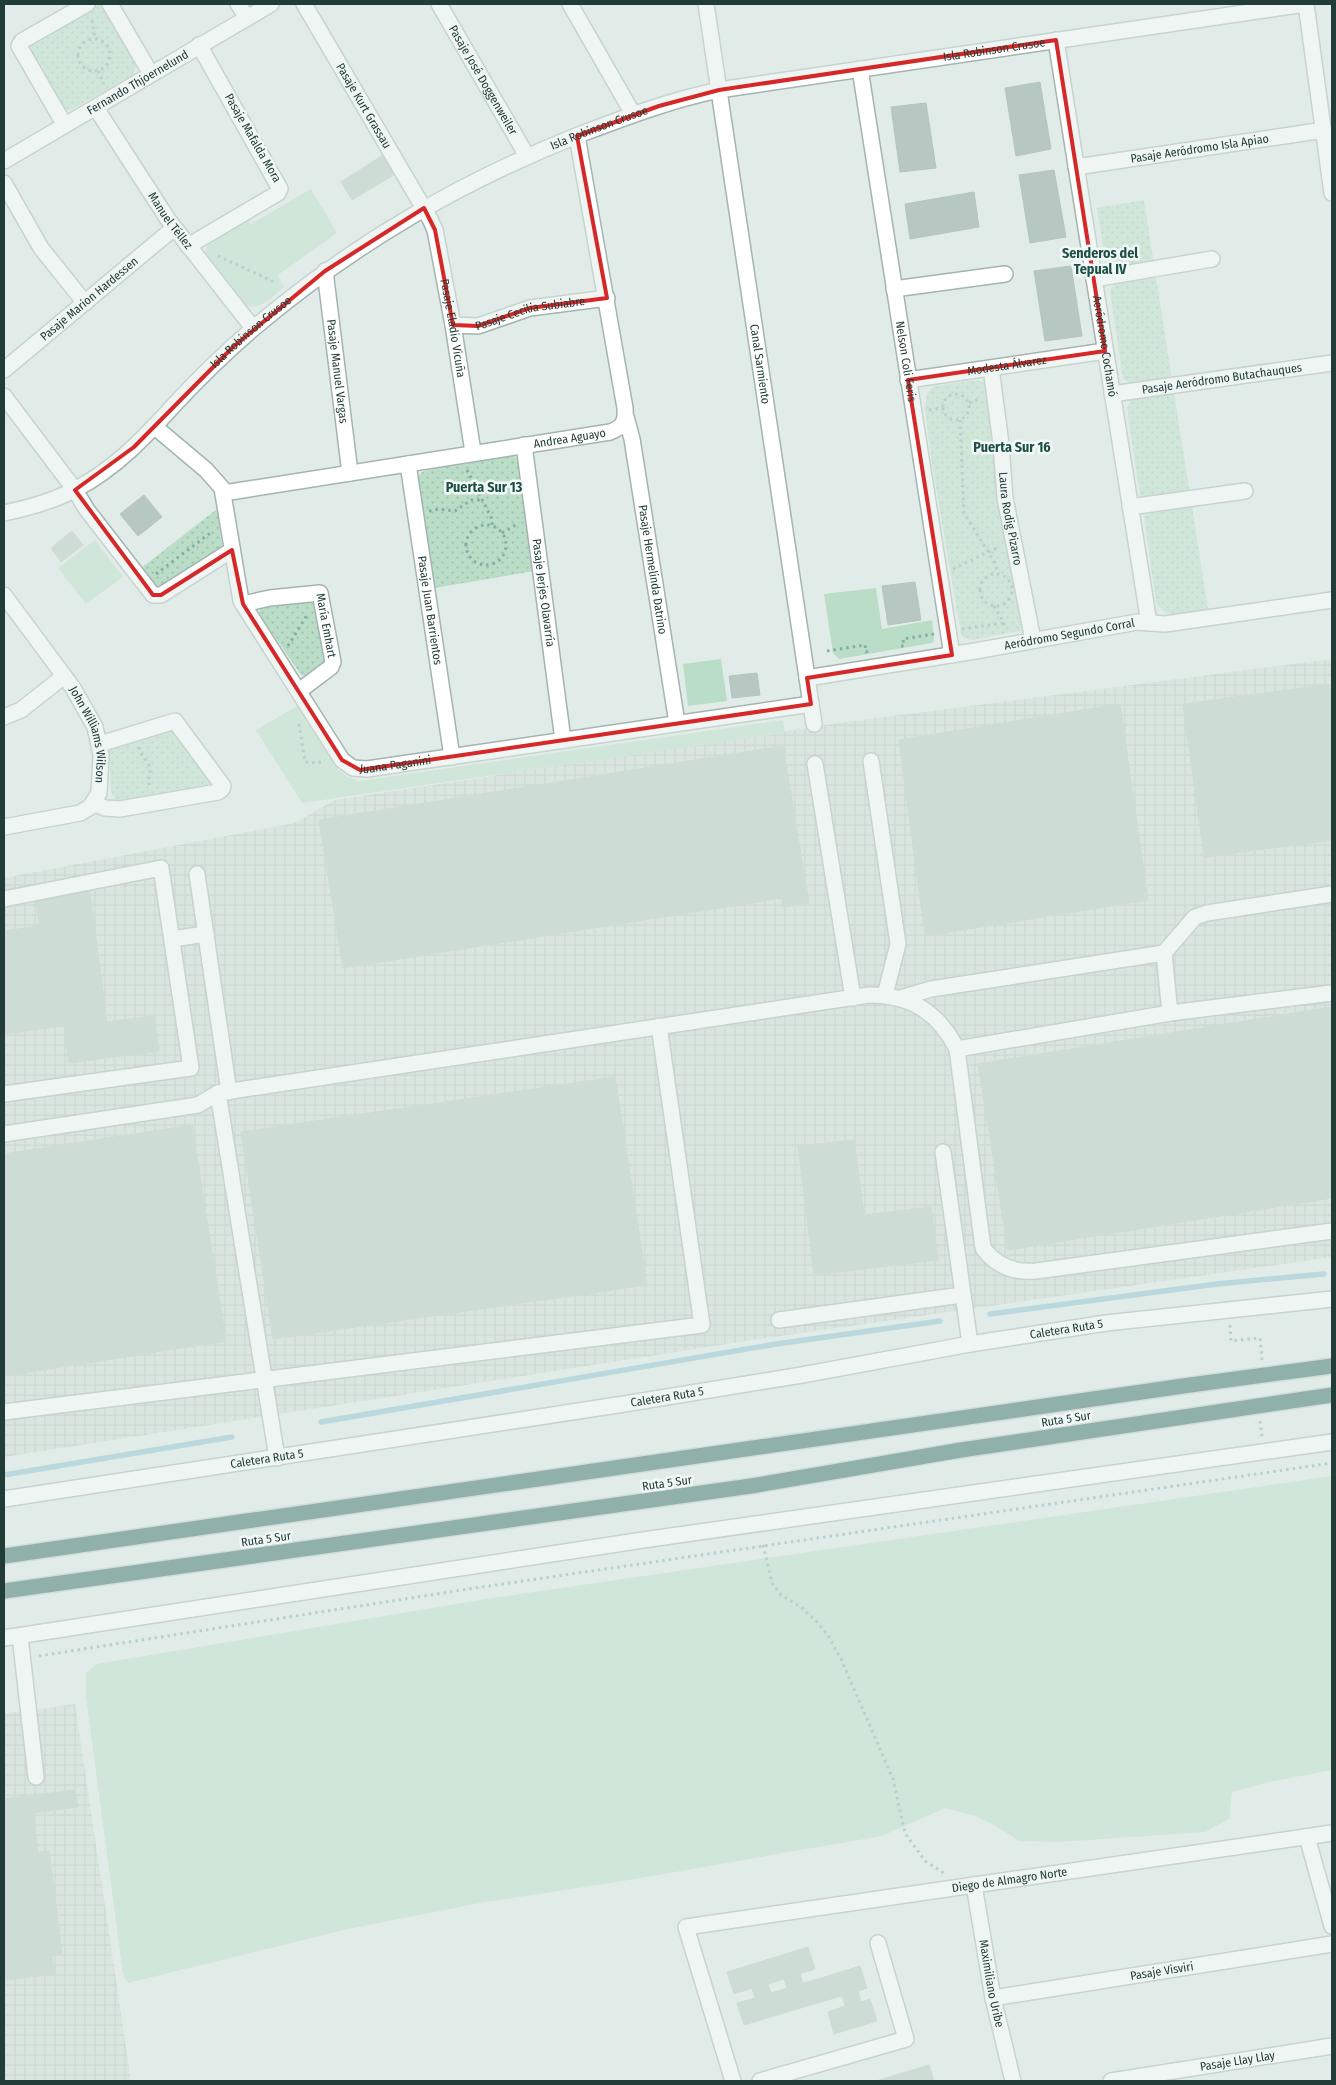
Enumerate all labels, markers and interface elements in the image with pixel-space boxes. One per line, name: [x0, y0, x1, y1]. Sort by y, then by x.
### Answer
street label: Pasaje José Doggenweiler: [446, 23, 521, 138]
street label: Isla Robinson Crusoe: [942, 35, 1046, 64]
street label: Fernando Thjoernelund: [85, 47, 191, 118]
street label: Pasaje Kurt Grassau: [333, 61, 394, 151]
street label: Pasaje Mafalda Mora: [222, 91, 284, 185]
street label: Isla Robinson Crusoe: [548, 103, 650, 153]
street label: Pasaje Aeródromo Isla Apiao: [1130, 131, 1270, 166]
street label: Manuel Téllez: [145, 190, 196, 252]
district label: Senderos del Tepual IV: [1062, 245, 1138, 278]
street label: Pasaje Marion Hardessen: [37, 254, 141, 344]
street label: Pasaje Eladio Vicuña: [437, 278, 468, 379]
street label: Isla Robinson Crusoe: [207, 293, 294, 371]
street label: Pasaje Cecilia Subiabre: [473, 294, 586, 333]
street label: Aeródromo Cochamó: [1090, 294, 1120, 398]
street label: Pasaje Manuel Vargas: [324, 318, 351, 424]
street label: Nelson Coli Feris: [893, 320, 919, 403]
street label: Canal Sarmiento: [747, 323, 773, 405]
street label: Modesta Álvarez: [966, 353, 1048, 378]
street label: Pasaje Aeródromo Butachauques: [1141, 360, 1303, 397]
street label: Andrea Aguayo: [533, 426, 607, 451]
district label: Puerta Sur 16: [973, 439, 1051, 456]
street label: Laura Rodig Pizarro: [996, 471, 1025, 567]
district label: Puerta Sur 13: [446, 479, 523, 496]
street label: Pasaje Hermelinda Datrino: [636, 504, 670, 635]
street label: Pasaje Jerjes Olavarría: [529, 538, 558, 648]
street label: Pasaje Juan Barrientos: [415, 555, 445, 666]
street label: María Emhart: [313, 592, 339, 659]
street label: Aeródromo Segundo Corral: [1003, 616, 1136, 653]
street label: John Williams Wilson: [66, 684, 109, 783]
street label: Juana Paganini: [359, 753, 432, 776]
street label: Caletera Ruta 5: [1029, 1316, 1105, 1342]
street label: Caletera Ruta 5: [630, 1384, 705, 1410]
street label: Ruta 5 Sur: [1040, 1408, 1093, 1430]
street label: Caletera Ruta 5: [229, 1446, 305, 1471]
street label: Ruta 5 Sur: [641, 1472, 694, 1493]
street label: Ruta 5 Sur: [240, 1528, 293, 1549]
street label: Diego de Almagro Norte: [951, 1865, 1068, 1895]
street label: Maximiliano Uribe: [976, 1938, 1007, 2029]
street label: Pasaje Visviri: [1129, 1959, 1194, 1983]
street label: Pasaje Llay Llay: [1199, 2048, 1276, 2074]

